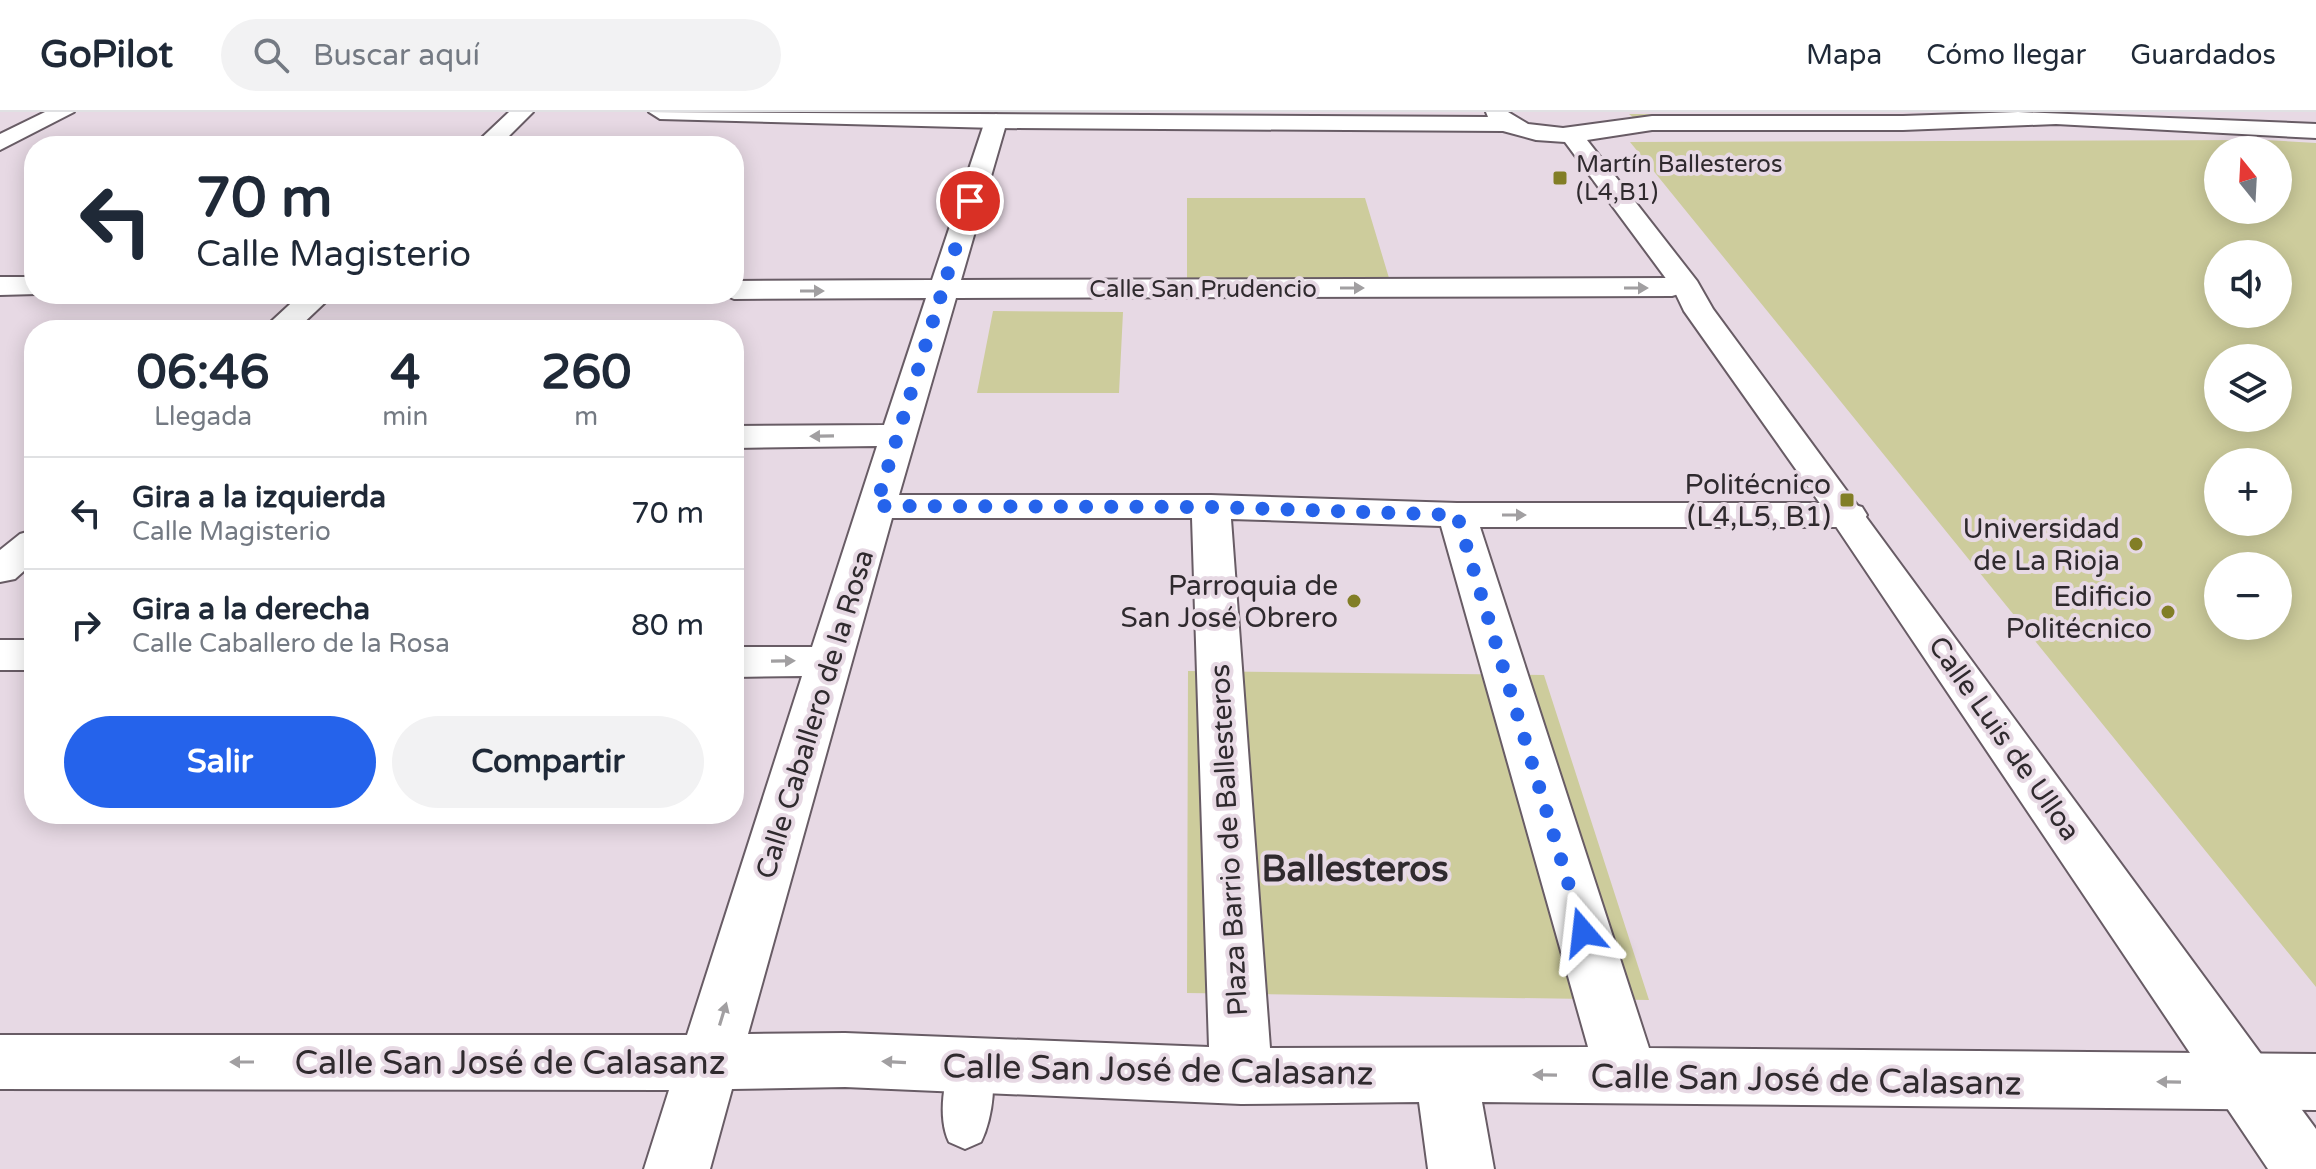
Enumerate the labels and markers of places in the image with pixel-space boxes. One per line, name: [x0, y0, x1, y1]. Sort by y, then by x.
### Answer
place label: Martín Ballesteros (L4,B1): [1576, 150, 1782, 207]
pin: [936, 167, 1004, 235]
marker: Martín Ballesteros (L4,B1): [1551, 169, 1569, 187]
place label: Politécnico (L4,L5, B1): [1684, 468, 1831, 534]
marker: Politécnico (L4,L5, B1): [1838, 491, 1856, 509]
place label: Universidad de La Rioja: [1963, 512, 2120, 578]
marker: Universidad de La Rioja: [2127, 535, 2145, 553]
place label: Parroquia de San José Obrero: [1120, 569, 1338, 635]
place label: Edificio Politécnico: [2005, 580, 2152, 646]
marker: Parroquia de San José Obrero: [1345, 592, 1363, 610]
marker: Edificio Politécnico: [2159, 603, 2177, 621]

